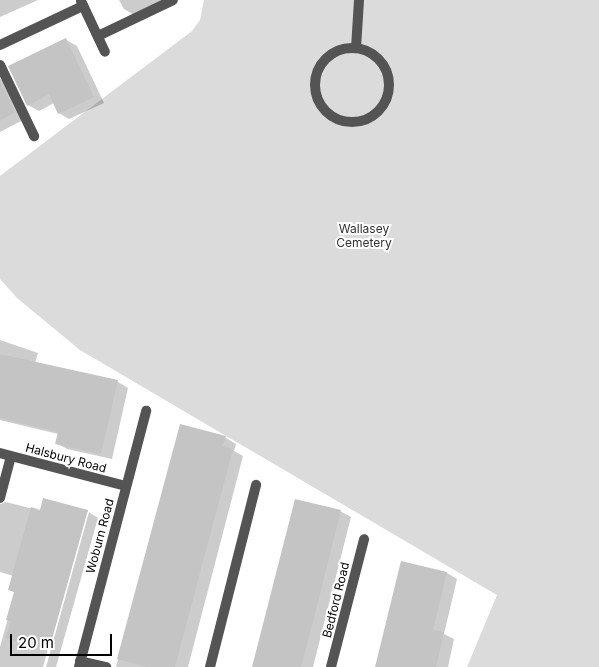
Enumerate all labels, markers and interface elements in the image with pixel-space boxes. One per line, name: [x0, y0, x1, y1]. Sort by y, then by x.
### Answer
park label: Wallasey Cemetery: [336, 222, 392, 250]
street label: Halsbury Road: [24, 440, 108, 476]
street label: Woburn Road: [83, 497, 117, 575]
street label: Bedford Road: [320, 561, 352, 639]
scale bar: [12, 624, 115, 656]
text: 20 m: [18, 633, 54, 652]

